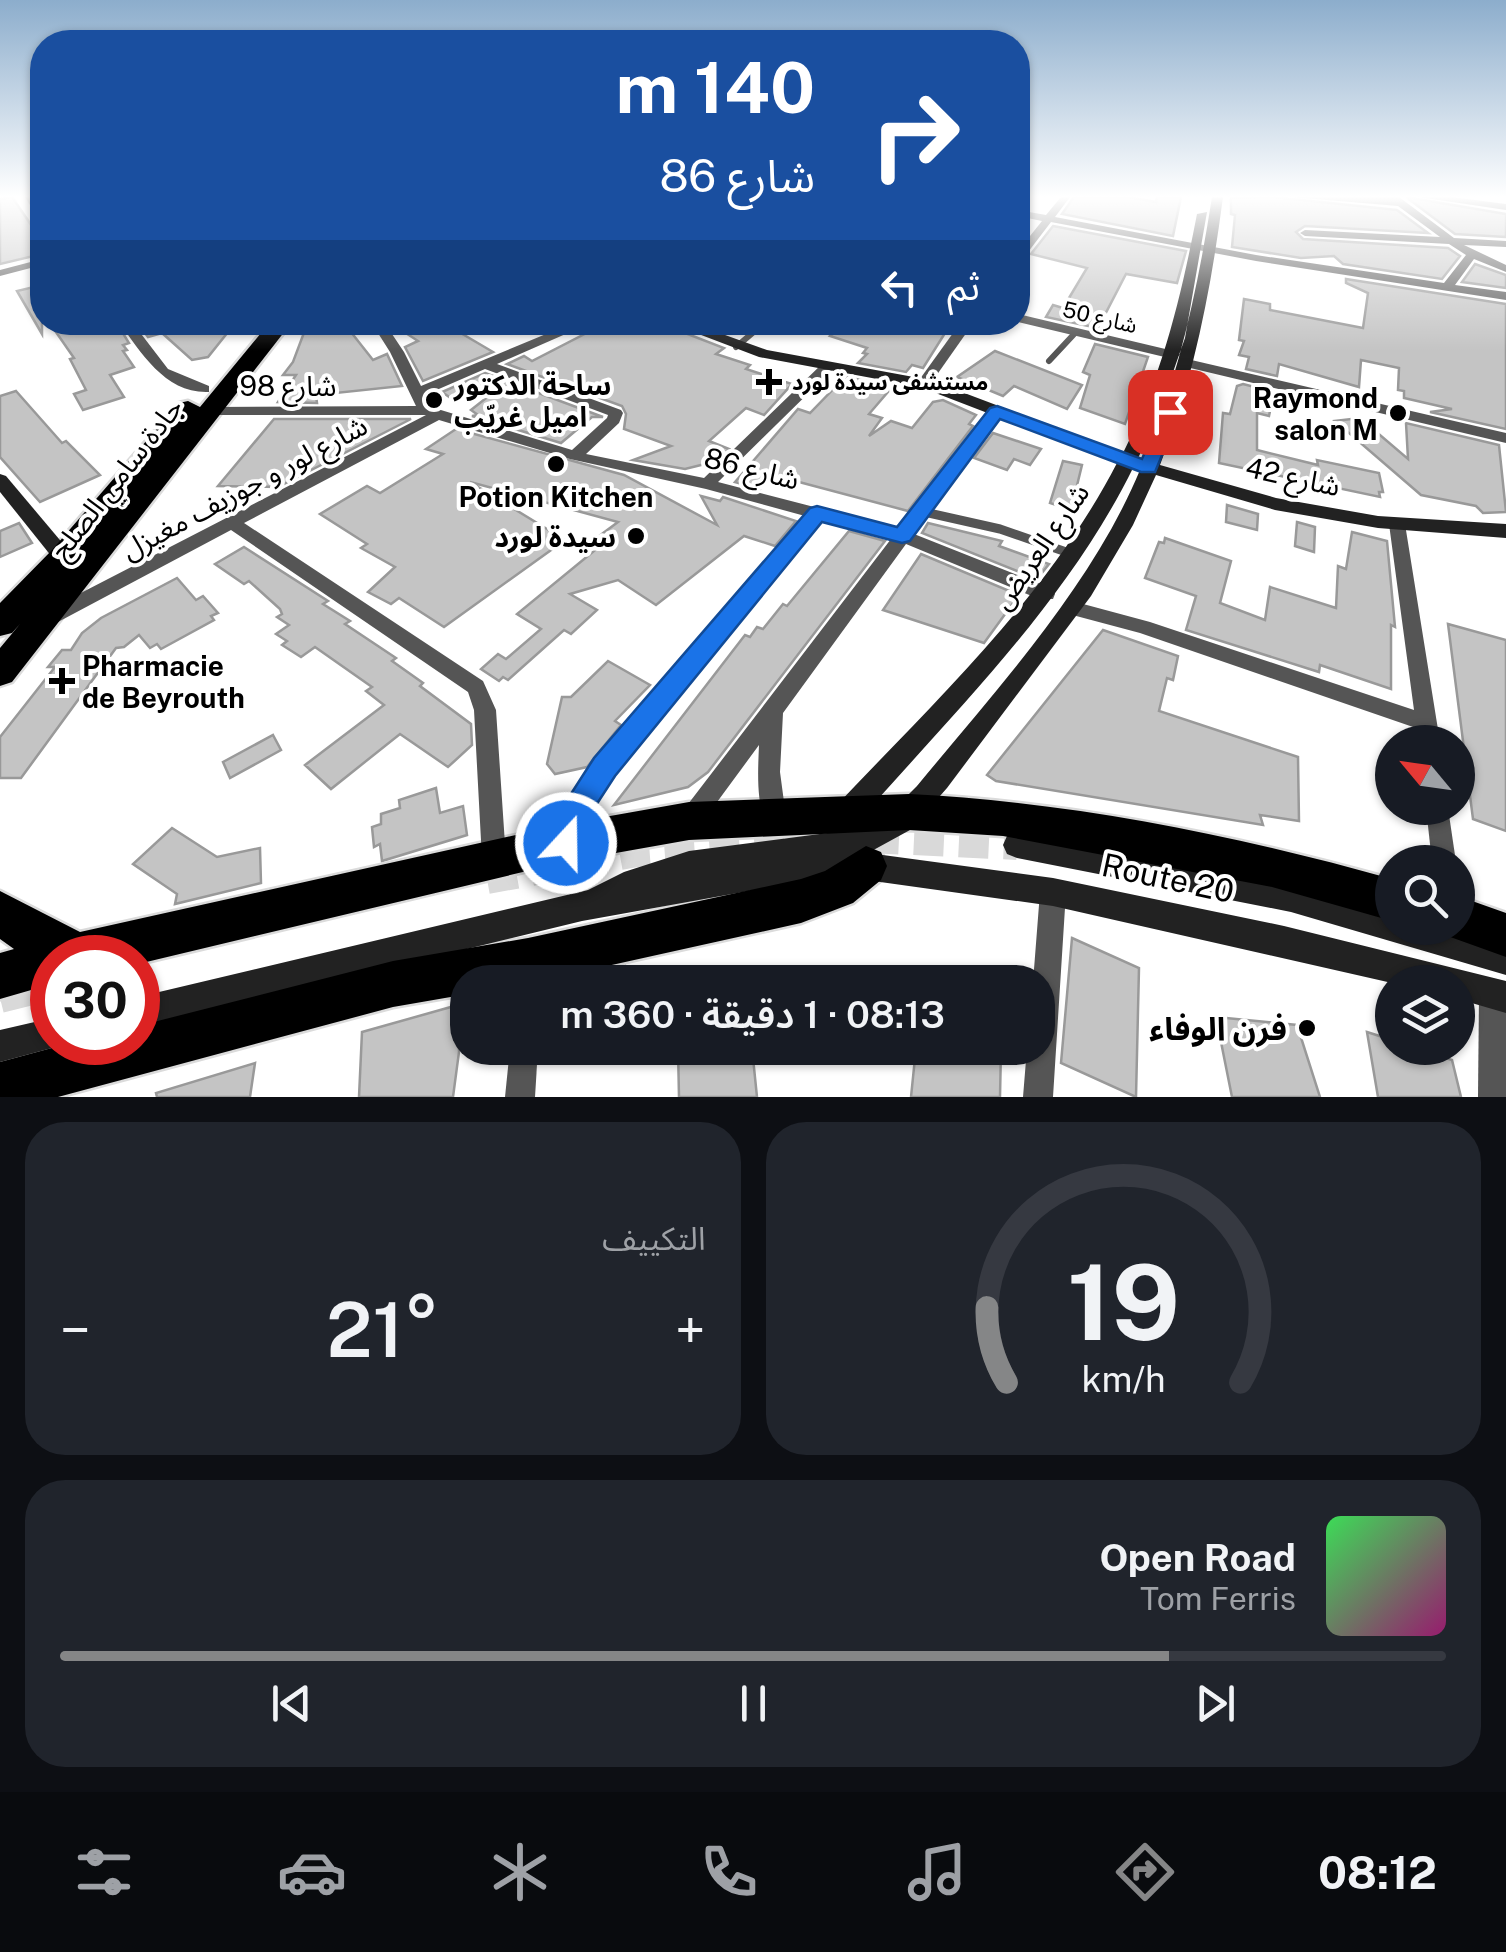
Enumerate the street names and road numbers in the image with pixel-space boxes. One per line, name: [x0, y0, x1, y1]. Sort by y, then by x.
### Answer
street label: شارع 50: [1059, 296, 1140, 342]
street label: شارع 98: [240, 369, 336, 407]
street label: جادة سامي الصلح: [43, 391, 193, 569]
street label: شارع لور و جوزيف مغيزل: [115, 408, 375, 570]
street label: شارع 86: [700, 440, 803, 501]
street label: شارع 42: [1242, 450, 1343, 507]
street label: شارع العريض: [985, 477, 1100, 618]
street label: Route 20: [1099, 846, 1237, 910]

